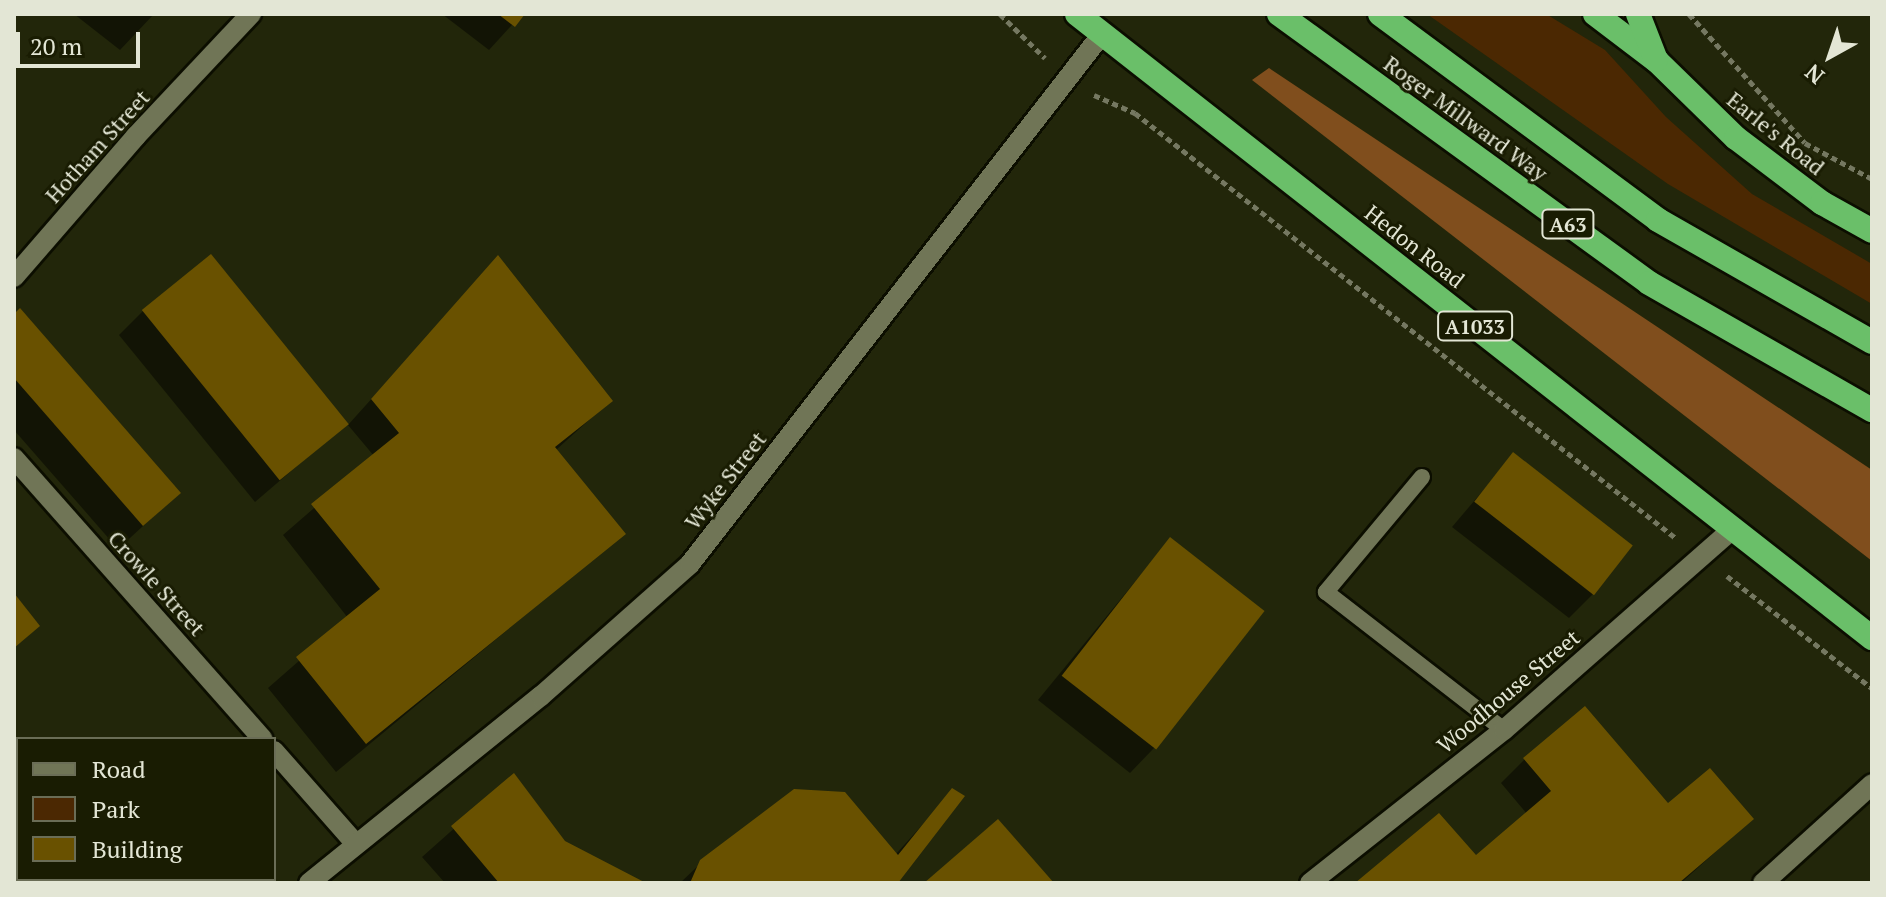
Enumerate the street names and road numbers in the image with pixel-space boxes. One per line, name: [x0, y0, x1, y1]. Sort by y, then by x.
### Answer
street label: Roger Millward Way: [1379, 50, 1553, 186]
street label: Hotham Street: [39, 84, 155, 208]
street label: Earle's Road: [1722, 86, 1830, 180]
street label: Hedon Road: [1360, 199, 1470, 293]
road number: A63: [1540, 208, 1596, 240]
road number: A1033: [1437, 310, 1513, 342]
street label: Wyke Street: [679, 426, 771, 534]
street label: Crowle Street: [103, 525, 211, 641]
street label: Woodhouse Street: [1431, 624, 1585, 758]

